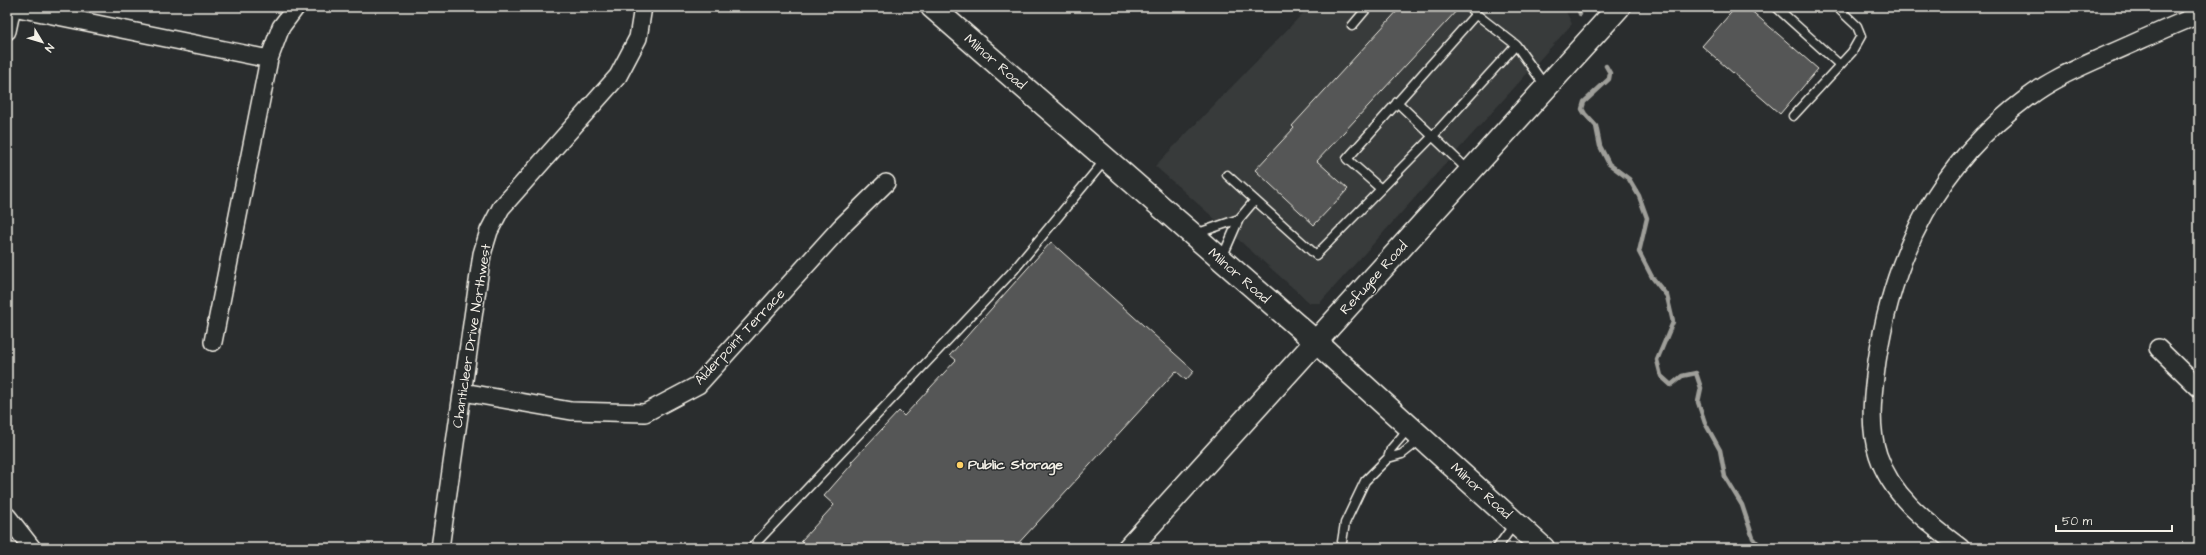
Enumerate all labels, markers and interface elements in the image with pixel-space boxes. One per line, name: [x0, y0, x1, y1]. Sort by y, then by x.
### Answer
north arrow: [22, 22, 62, 62]
street label: Milnor Road: [960, 29, 1030, 95]
text: N: [41, 41, 58, 55]
street label: Refugee Road: [1335, 237, 1413, 319]
street label: Chanticleer Drive Northwest: [448, 242, 496, 430]
street label: Milnor Road: [1204, 243, 1274, 309]
street label: Alderpoint Terrace: [690, 284, 790, 390]
place label: Public Storage: [968, 455, 1063, 476]
street label: Milnor Road: [1446, 458, 1516, 524]
marker: Public Storage: [955, 460, 965, 470]
scale bar: [2056, 507, 2172, 533]
text: 50 m: [2062, 513, 2093, 530]

